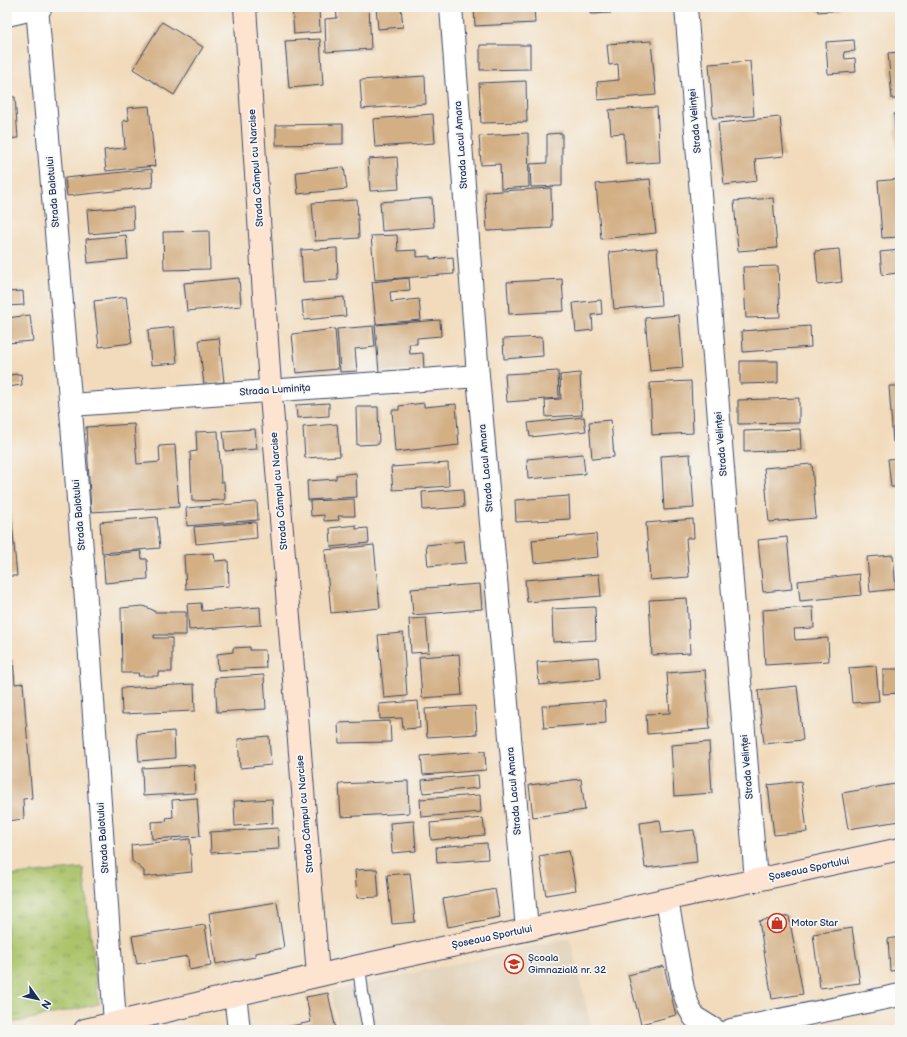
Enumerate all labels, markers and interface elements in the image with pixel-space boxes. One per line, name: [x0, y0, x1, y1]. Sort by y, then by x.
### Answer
street label: Strada Velinței: [686, 88, 704, 154]
street label: Strada Lacul Amara: [452, 100, 470, 189]
street label: Strada Câmpul cu Narcise: [246, 109, 266, 227]
street label: Strada Balotului: [44, 156, 62, 228]
street label: Strada Luminița: [239, 382, 311, 398]
street label: Strada Velinței: [712, 411, 730, 477]
street label: Strada Lacul Amara: [476, 423, 496, 513]
street label: Strada Câmpul cu Narcise: [268, 432, 290, 550]
street label: Strada Balotului: [70, 479, 88, 551]
street label: Strada Velinței: [738, 734, 756, 800]
street label: Strada Lacul Amara: [504, 746, 524, 836]
street label: Strada Câmpul cu Narcise: [294, 755, 316, 873]
street label: Strada Balotului: [95, 802, 111, 874]
street label: Șoseaua Sportului: [768, 855, 850, 883]
shop icon: Motor Star: [766, 912, 788, 934]
place label: Motor Star: [791, 917, 838, 929]
street label: Șoseaua Sportului: [451, 923, 533, 951]
place label: Școala Gimnazială nr. 32: [528, 952, 606, 976]
school or university icon: Școala Gimnazială nr. 32: [503, 953, 525, 975]
north arrow: [18, 979, 58, 1019]
text: N: [38, 997, 54, 1011]

